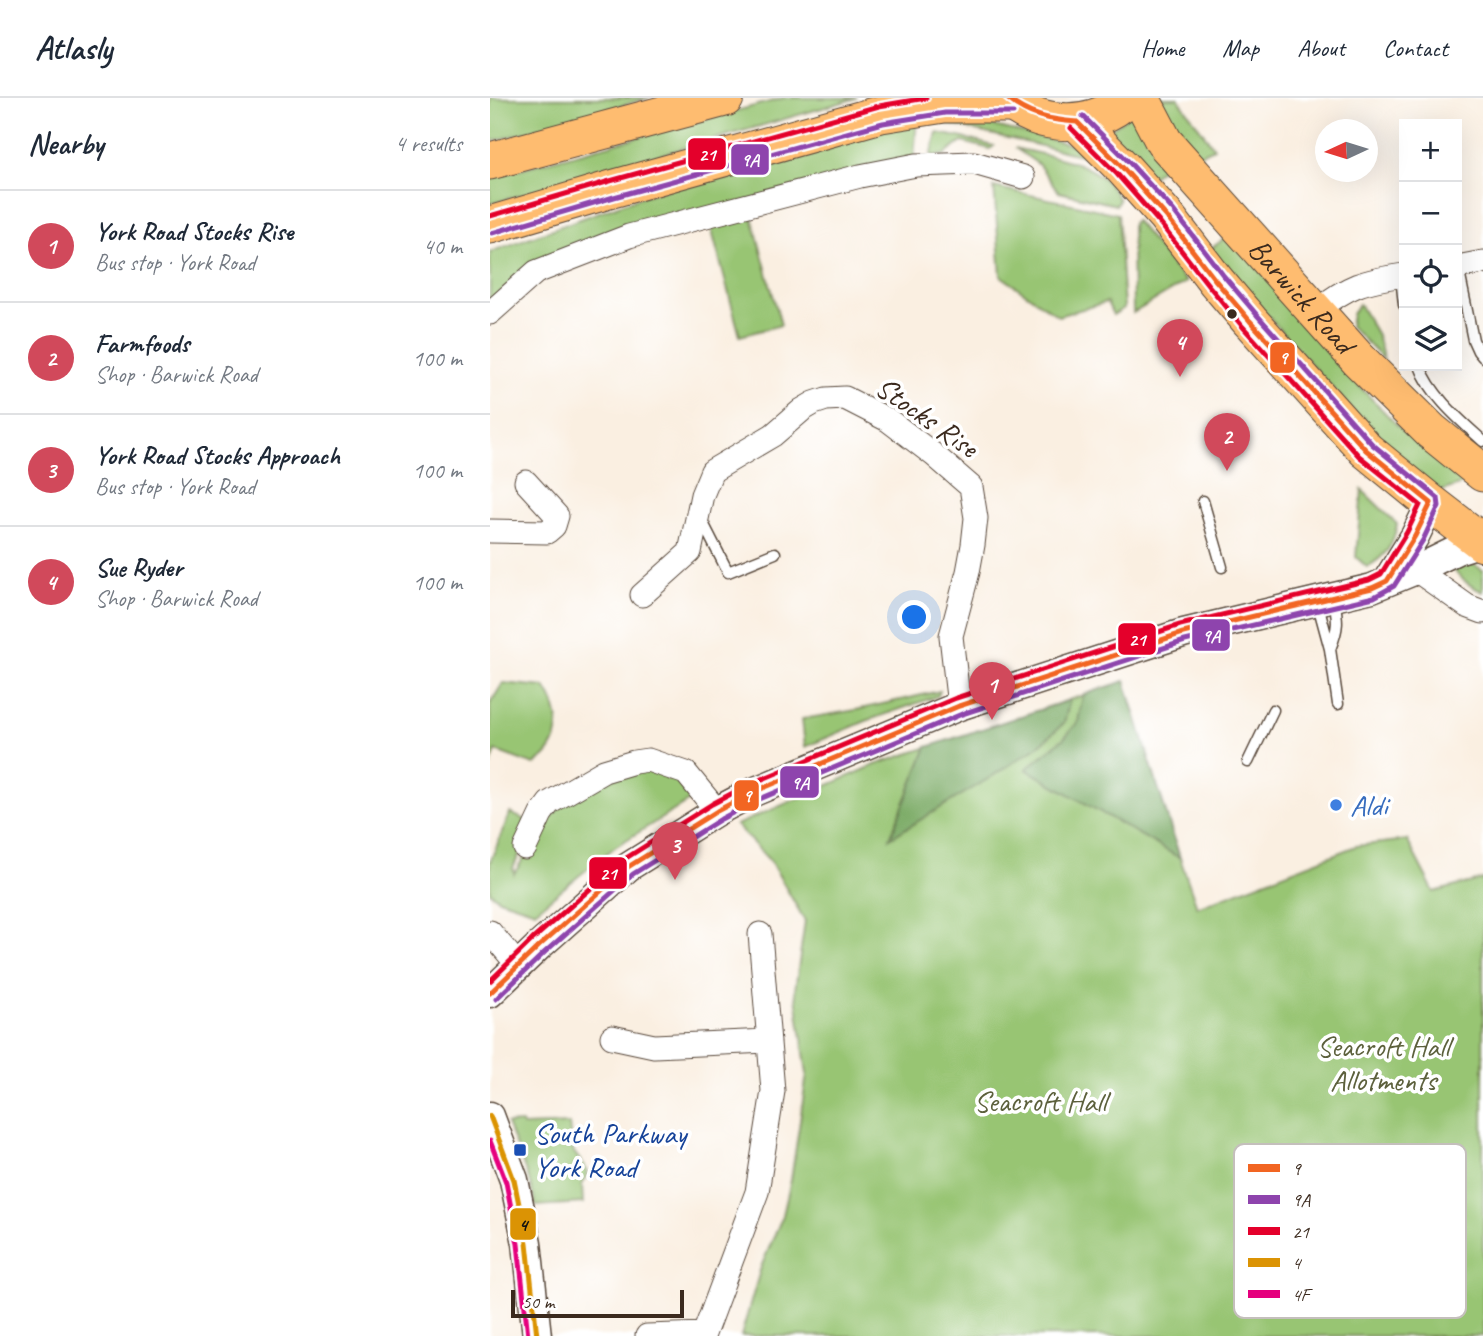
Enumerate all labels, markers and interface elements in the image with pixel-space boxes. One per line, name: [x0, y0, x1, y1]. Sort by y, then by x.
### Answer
text: Atlasly: [35, 27, 112, 69]
text: Home: [1141, 33, 1184, 63]
text: Map: [1222, 33, 1259, 63]
text: About: [1297, 33, 1345, 63]
text: Contact: [1383, 33, 1448, 63]
north arrow: [1315, 119, 1378, 182]
map controls: [1399, 119, 1462, 371]
button: +: [1399, 119, 1462, 182]
text: Nearby: [28, 125, 104, 163]
text: 4 results: [395, 129, 462, 158]
line badge: 21: [687, 137, 727, 171]
text: 21: [698, 143, 718, 167]
line badge: 9A: [730, 143, 770, 176]
text: 9A: [741, 148, 760, 172]
button: −: [1399, 182, 1462, 245]
text: York Road Stocks Rise: [95, 215, 293, 248]
street label: Barwick Road: [1240, 230, 1366, 364]
text: 1: [46, 232, 56, 261]
text: 40 m: [423, 232, 462, 261]
button: locate: [1399, 245, 1462, 308]
text: Bus stop · York Road: [95, 248, 255, 277]
unlabelled marker: [1225, 307, 1239, 321]
button: layers: [1399, 308, 1462, 371]
pin: 4: [1157, 319, 1203, 377]
text: Farmfoods: [95, 327, 189, 360]
line badge: 9: [1269, 341, 1296, 374]
text: 2: [46, 344, 56, 373]
text: 100 m: [413, 344, 462, 373]
text: 9: [1279, 346, 1290, 370]
text: Shop · Barwick Road: [95, 360, 258, 389]
street label: Stocks Rise: [868, 368, 987, 467]
pin: 2: [1204, 413, 1250, 471]
text: York Road Stocks Approach: [95, 439, 340, 472]
text: 3: [46, 456, 56, 485]
text: 100 m: [413, 456, 462, 485]
text: Bus stop · York Road: [95, 472, 255, 501]
text: Sue Ryder: [95, 551, 182, 584]
text: 4: [46, 568, 56, 597]
text: 100 m: [413, 568, 462, 597]
text: Shop · Barwick Road: [95, 584, 258, 613]
your location: [897, 600, 931, 634]
line badge: 9A: [1191, 618, 1231, 652]
line badge: 21: [1117, 622, 1157, 656]
text: 9A: [1202, 624, 1221, 648]
text: 21: [1128, 628, 1148, 652]
pin: 1: [969, 662, 1015, 720]
line badge: 9A: [779, 765, 820, 799]
text: 9A: [791, 771, 810, 795]
line badge: 9: [733, 779, 760, 812]
text: 9: [743, 784, 754, 808]
place label: Aldi: [1350, 786, 1391, 824]
marker: Aldi: [1328, 797, 1344, 813]
pin: 3: [652, 822, 698, 880]
line badge: 21: [588, 856, 628, 890]
text: 21: [599, 862, 619, 886]
park label: Seacroft Hall Allotments: [1317, 1027, 1454, 1099]
park label: Seacroft Hall: [974, 1082, 1111, 1120]
place label: South Parkway York Road: [534, 1114, 689, 1186]
marker: South Parkway York Road: [512, 1142, 528, 1158]
legend: [1234, 1144, 1466, 1318]
text: 9: [1292, 1157, 1302, 1181]
text: 9A: [1292, 1188, 1312, 1212]
line badge: 4: [509, 1207, 537, 1241]
text: 4: [519, 1213, 530, 1237]
text: 21: [1292, 1220, 1311, 1244]
text: 4: [1292, 1251, 1303, 1275]
text: 4F: [1292, 1283, 1314, 1307]
scale bar: [511, 1287, 684, 1319]
text: 50 m: [522, 1290, 554, 1314]

